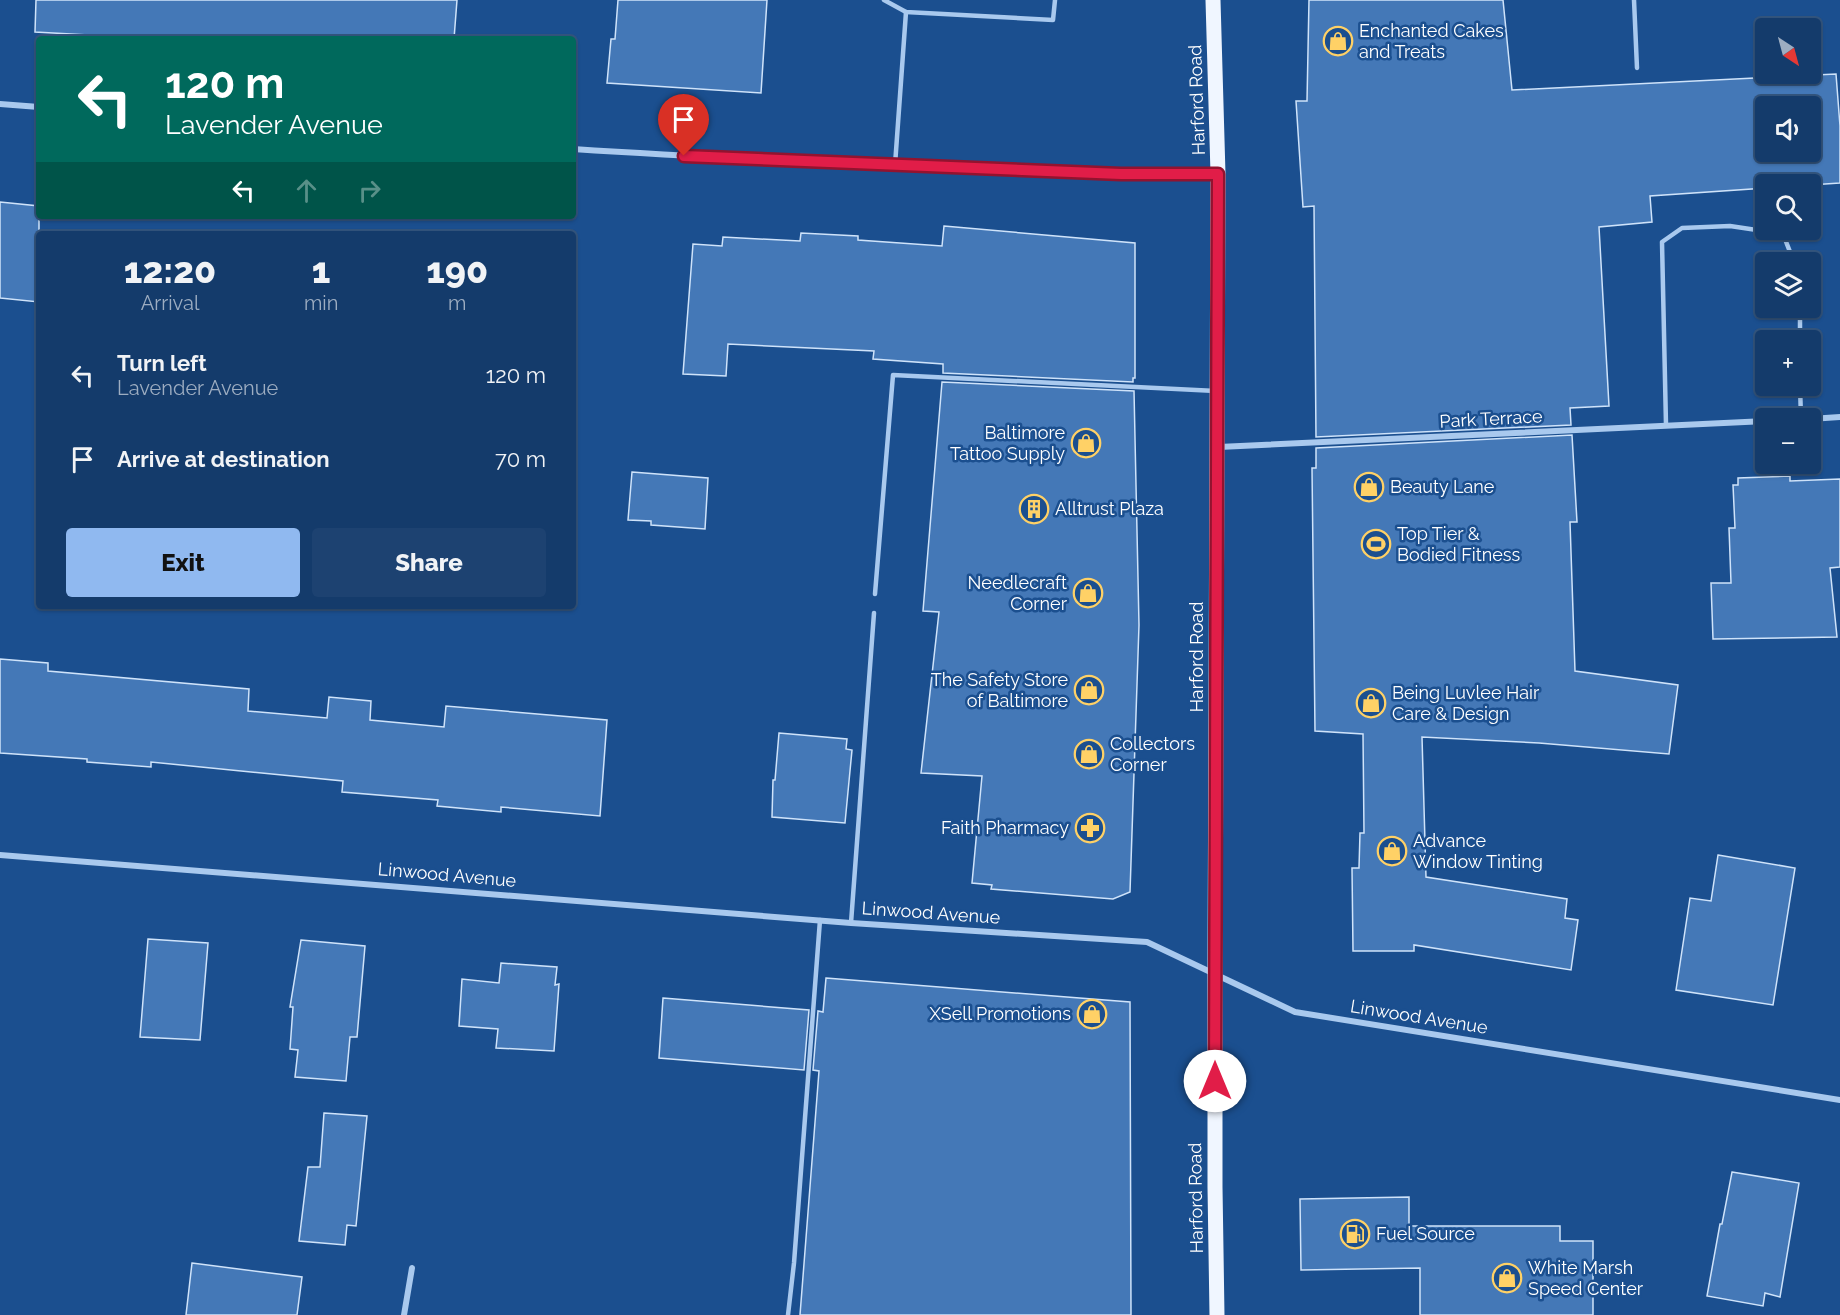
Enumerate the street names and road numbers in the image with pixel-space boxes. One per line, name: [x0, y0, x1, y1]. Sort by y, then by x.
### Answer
street label: Harford Road: [1184, 44, 1209, 156]
street label: Park Terrace: [1439, 405, 1543, 432]
street label: Harford Road: [1186, 602, 1207, 712]
street label: Linwood Avenue: [377, 858, 518, 891]
street label: Linwood Avenue: [861, 897, 1001, 928]
street label: Linwood Avenue: [1349, 995, 1490, 1038]
street label: Harford Road: [1184, 1142, 1207, 1254]

